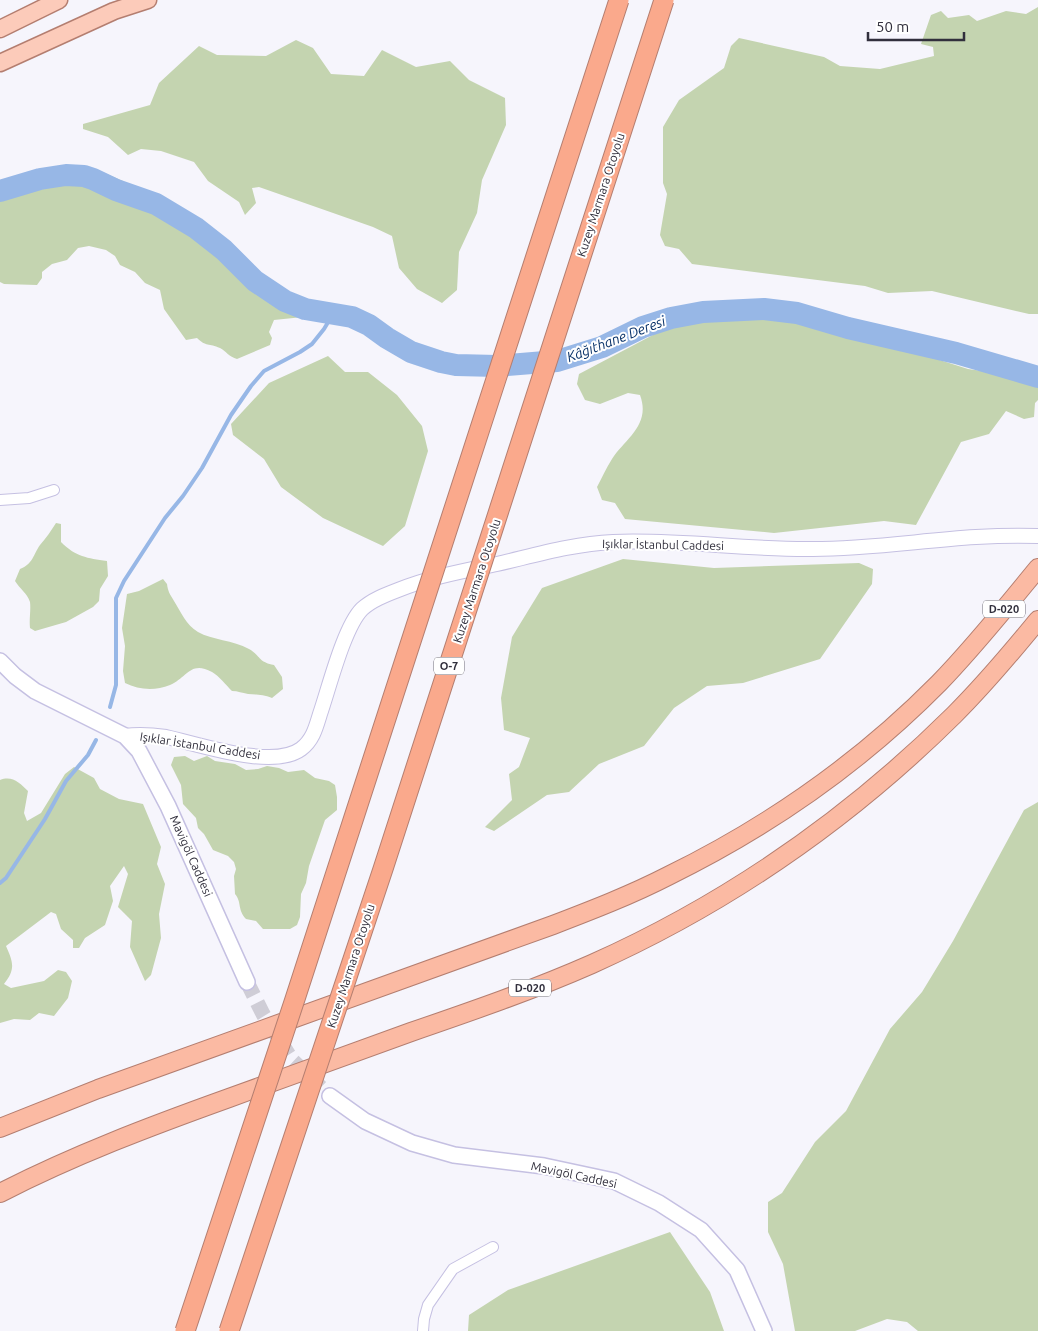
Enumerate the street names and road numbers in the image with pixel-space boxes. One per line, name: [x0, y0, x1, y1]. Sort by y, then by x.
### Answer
street label: Kuzey Marmara Otoyolu: [574, 131, 627, 258]
street label: Kuzey Marmara Otoyolu: [450, 517, 503, 644]
street label: Işıklar İstanbul Caddesi: [602, 537, 724, 552]
road number: D-020: [983, 600, 1025, 618]
road number: O-7: [434, 658, 464, 674]
street label: Işıklar İstanbul Caddesi: [139, 730, 261, 761]
street label: Mavigöl Caddesi: [168, 813, 215, 898]
street label: Kuzey Marmara Otoyolu: [324, 902, 377, 1029]
road number: D-020: [509, 980, 551, 996]
street label: Mavigöl Caddesi: [530, 1159, 618, 1190]

